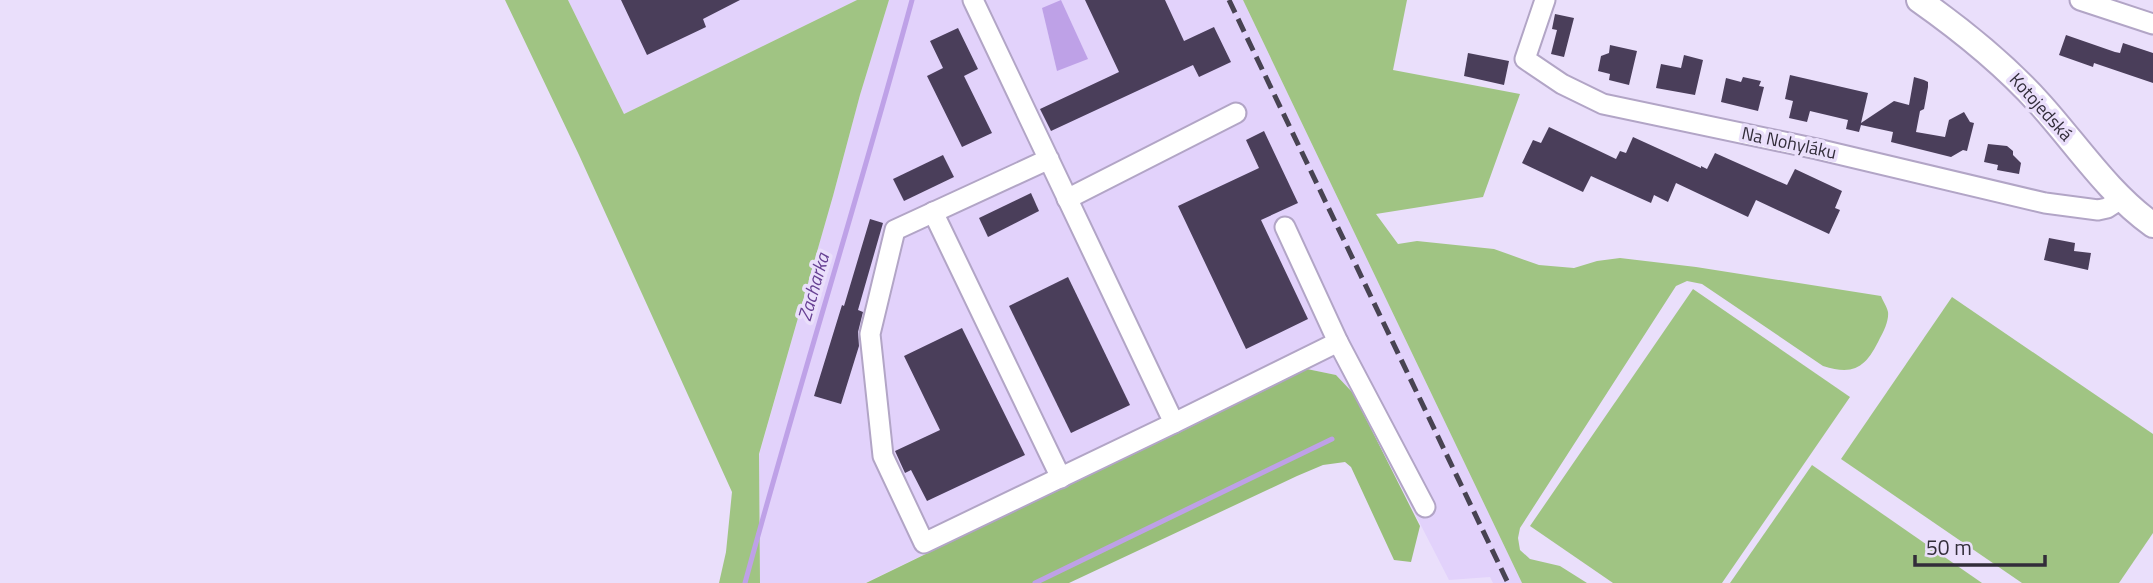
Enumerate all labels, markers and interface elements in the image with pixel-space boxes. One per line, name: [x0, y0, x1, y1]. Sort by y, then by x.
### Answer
street label: Kotojedská: [2003, 67, 2079, 147]
street label: Na Nohyláku: [1739, 119, 1839, 166]
water label: Zacharka: [789, 248, 836, 324]
scale bar: [1915, 524, 2044, 568]
text: 50 m: [1926, 531, 1972, 563]

